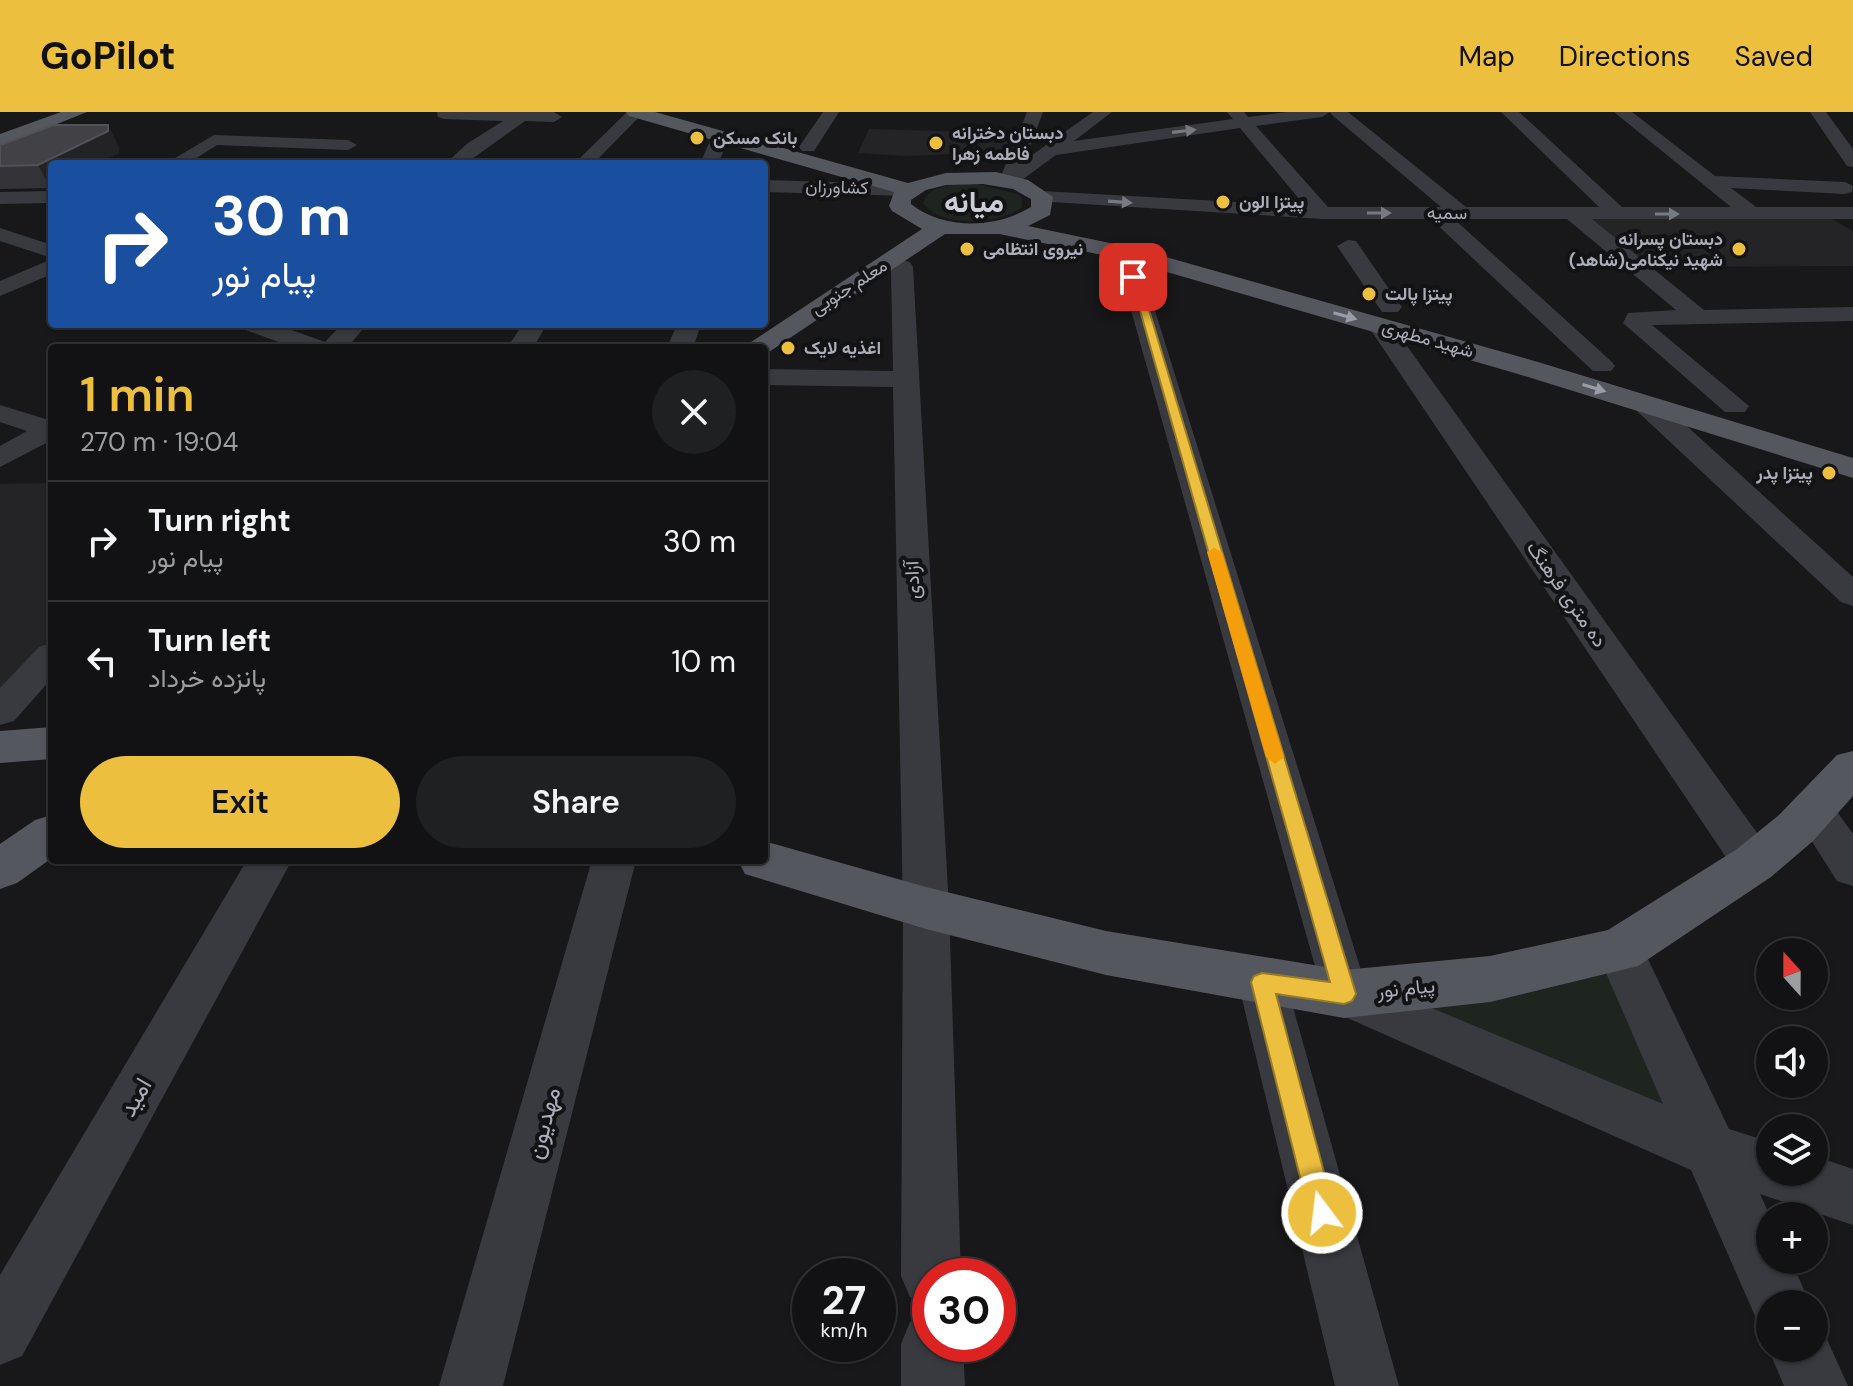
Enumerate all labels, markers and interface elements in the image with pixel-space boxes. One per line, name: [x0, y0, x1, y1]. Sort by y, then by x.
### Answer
text: GoPilot: [40, 31, 176, 81]
text: Map: [1458, 38, 1515, 75]
text: Directions: [1559, 38, 1691, 75]
text: Saved: [1735, 38, 1813, 75]
place label: دبستان دخترانه فاطمه زهرا: [952, 121, 1063, 166]
one-way arrow: [1172, 124, 1197, 137]
place label: بانک مسکن: [713, 126, 797, 150]
marker: بانک مسکن: [688, 129, 706, 147]
marker: دبستان دخترانه فاطمه زهرا: [927, 134, 945, 152]
street label: کشاورزان: [805, 174, 869, 200]
text: 30 m: [212, 179, 351, 252]
district label: میانه: [944, 182, 1004, 221]
place label: پیتزا الون: [1239, 190, 1304, 214]
icon: right: [80, 192, 184, 296]
marker: پیتزا الون: [1214, 193, 1232, 211]
one-way arrow: [1108, 196, 1133, 209]
street label: سمیه: [1427, 201, 1467, 225]
one-way arrow: [1367, 207, 1392, 219]
one-way arrow: [1655, 208, 1680, 220]
place label: دبستان پسرانه شهید نیکنامی(شاهد): [1569, 227, 1723, 272]
place label: نیروی انتظامی: [983, 237, 1083, 261]
marker: نیروی انتظامی: [958, 240, 976, 258]
marker: دبستان پسرانه شهید نیکنامی(شاهد): [1730, 240, 1748, 258]
pin: [1099, 243, 1167, 311]
text: پیام نور: [212, 251, 317, 298]
street label: معلم جنوبی: [806, 253, 892, 321]
icon: arrive: [1111, 255, 1155, 299]
place label: پیتزا پالت: [1385, 282, 1453, 306]
marker: پیتزا پالت: [1360, 285, 1378, 303]
one-way arrow: [1333, 310, 1357, 323]
street label: شهید مطهری: [1379, 314, 1477, 364]
place label: اغذیه لایک: [804, 336, 881, 360]
marker: اغذیه لایک: [779, 339, 797, 357]
text: 1 min: [80, 363, 195, 426]
button: close: [652, 370, 736, 454]
one-way arrow: [1583, 382, 1607, 395]
text: 270 m · 19:04: [80, 425, 238, 459]
place label: پیتزا پدر: [1755, 461, 1813, 485]
marker: پیتزا پدر: [1820, 464, 1838, 482]
text: Turn right: [148, 501, 291, 540]
icon: right: [80, 519, 124, 563]
text: 30 m: [663, 522, 736, 561]
street label: ده متری فرهنگ: [1521, 536, 1613, 652]
text: پیام نور: [148, 541, 223, 575]
street label: آزادی: [898, 559, 926, 600]
text: Turn left: [148, 621, 271, 660]
icon: left: [80, 639, 124, 683]
text: 10 m: [671, 642, 736, 681]
text: پانزده خرداد: [148, 661, 266, 695]
button: Exit: [80, 756, 400, 848]
button: Share: [416, 756, 736, 848]
north arrow: [1756, 938, 1828, 1010]
map controls: [1756, 938, 1828, 1362]
street label: پیام نور: [1375, 972, 1436, 1005]
button: sound: [1756, 1026, 1828, 1098]
street label: امید: [112, 1072, 158, 1122]
street label: مهدیون: [519, 1084, 567, 1162]
button: layers: [1756, 1114, 1828, 1186]
position arrow: [1280, 1171, 1364, 1255]
button: +: [1756, 1202, 1828, 1274]
speed limit sign: 30: [912, 1258, 1016, 1362]
text: 27: [822, 1274, 866, 1326]
button: −: [1756, 1290, 1828, 1362]
text: km/h: [820, 1317, 868, 1343]

